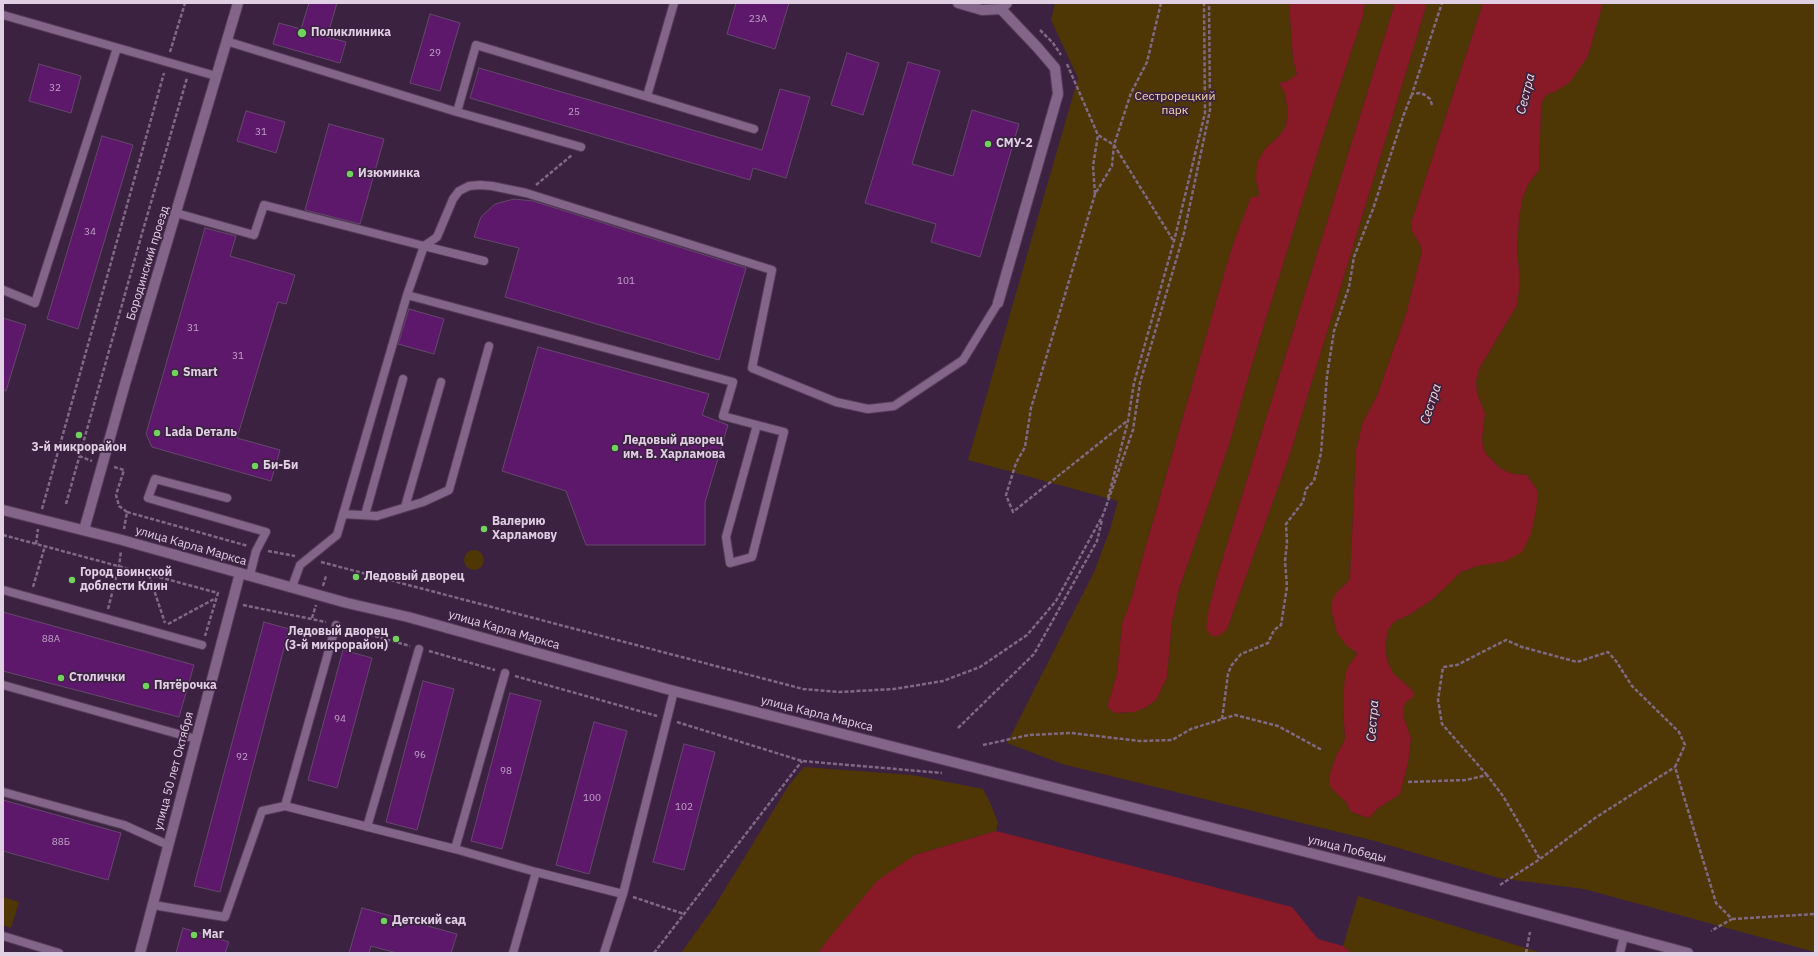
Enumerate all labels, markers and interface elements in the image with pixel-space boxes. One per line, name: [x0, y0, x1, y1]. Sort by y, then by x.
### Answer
house number: 23А: [749, 13, 767, 25]
place label: Поликлиника: [311, 26, 391, 40]
marker: Поликлиника: [296, 27, 308, 39]
house number: 29: [429, 47, 441, 59]
water label: Сестра: [1513, 72, 1539, 116]
house number: 32: [49, 82, 61, 94]
park label: Сестрорецкий парк: [1135, 90, 1215, 118]
house number: 25: [568, 106, 580, 118]
house number: 31: [255, 126, 267, 138]
place label: СМУ-2: [996, 137, 1033, 151]
marker: СМУ-2: [983, 139, 993, 149]
place label: Изюминка: [358, 167, 420, 181]
marker: Изюминка: [345, 169, 355, 179]
street label: Бородинский проезд: [124, 204, 172, 322]
house number: 34: [84, 226, 96, 238]
house number: 101: [617, 275, 635, 287]
house number: 31: [187, 322, 199, 334]
house number: 31: [232, 350, 244, 362]
place label: Smart: [183, 366, 218, 380]
marker: Smart: [170, 368, 180, 378]
water label: Сестра: [1417, 382, 1445, 426]
place label: Lada Dеталь: [165, 426, 237, 440]
marker: Lada Dеталь: [152, 428, 162, 438]
marker: 3-й микрорайон: [74, 430, 84, 440]
place label: Ледовый дворец им. В. Харламова: [623, 434, 725, 462]
place label: 3-й микрорайон: [31, 441, 127, 455]
marker: Ледовый дворец им. В. Харламова: [610, 443, 620, 453]
place label: Би-Би: [263, 459, 298, 473]
marker: Би-Би: [250, 461, 260, 471]
place label: Валерию Харламову: [492, 515, 557, 543]
street label: улица Карла Маркса: [134, 523, 248, 569]
marker: Валерию Харламову: [479, 524, 489, 534]
place label: Город воинской доблести Клин: [80, 566, 172, 594]
place label: Ледовый дворец: [364, 570, 464, 584]
marker: Ледовый дворец: [351, 572, 361, 582]
marker: Город воинской доблести Клин: [67, 575, 77, 585]
street label: улица Карла Маркса: [447, 607, 561, 653]
place label: Ледовый дворец (3-й микрорайон): [285, 625, 388, 653]
house number: 88А: [42, 633, 60, 645]
marker: Ледовый дворец (3-й микрорайон): [391, 634, 401, 644]
place label: Столички: [69, 671, 125, 685]
marker: Столички: [56, 673, 66, 683]
place label: Пятёрочка: [154, 679, 217, 693]
marker: Пятёрочка: [141, 681, 151, 691]
street label: улица Карла Маркса: [759, 693, 875, 735]
water label: Сестра: [1364, 700, 1382, 742]
street label: улица 50 лет Октября: [151, 710, 197, 832]
house number: 94: [334, 713, 346, 725]
house number: 96: [414, 749, 426, 761]
house number: 92: [236, 751, 248, 763]
house number: 98: [500, 765, 512, 777]
house number: 100: [583, 792, 601, 804]
house number: 102: [675, 801, 693, 813]
street label: улица Победы: [1306, 832, 1388, 866]
house number: 88Б: [52, 836, 70, 848]
place label: Детский сад: [392, 914, 466, 928]
marker: Детский сад: [379, 916, 389, 926]
place label: Маг: [202, 928, 224, 942]
marker: Маг: [189, 930, 199, 940]

